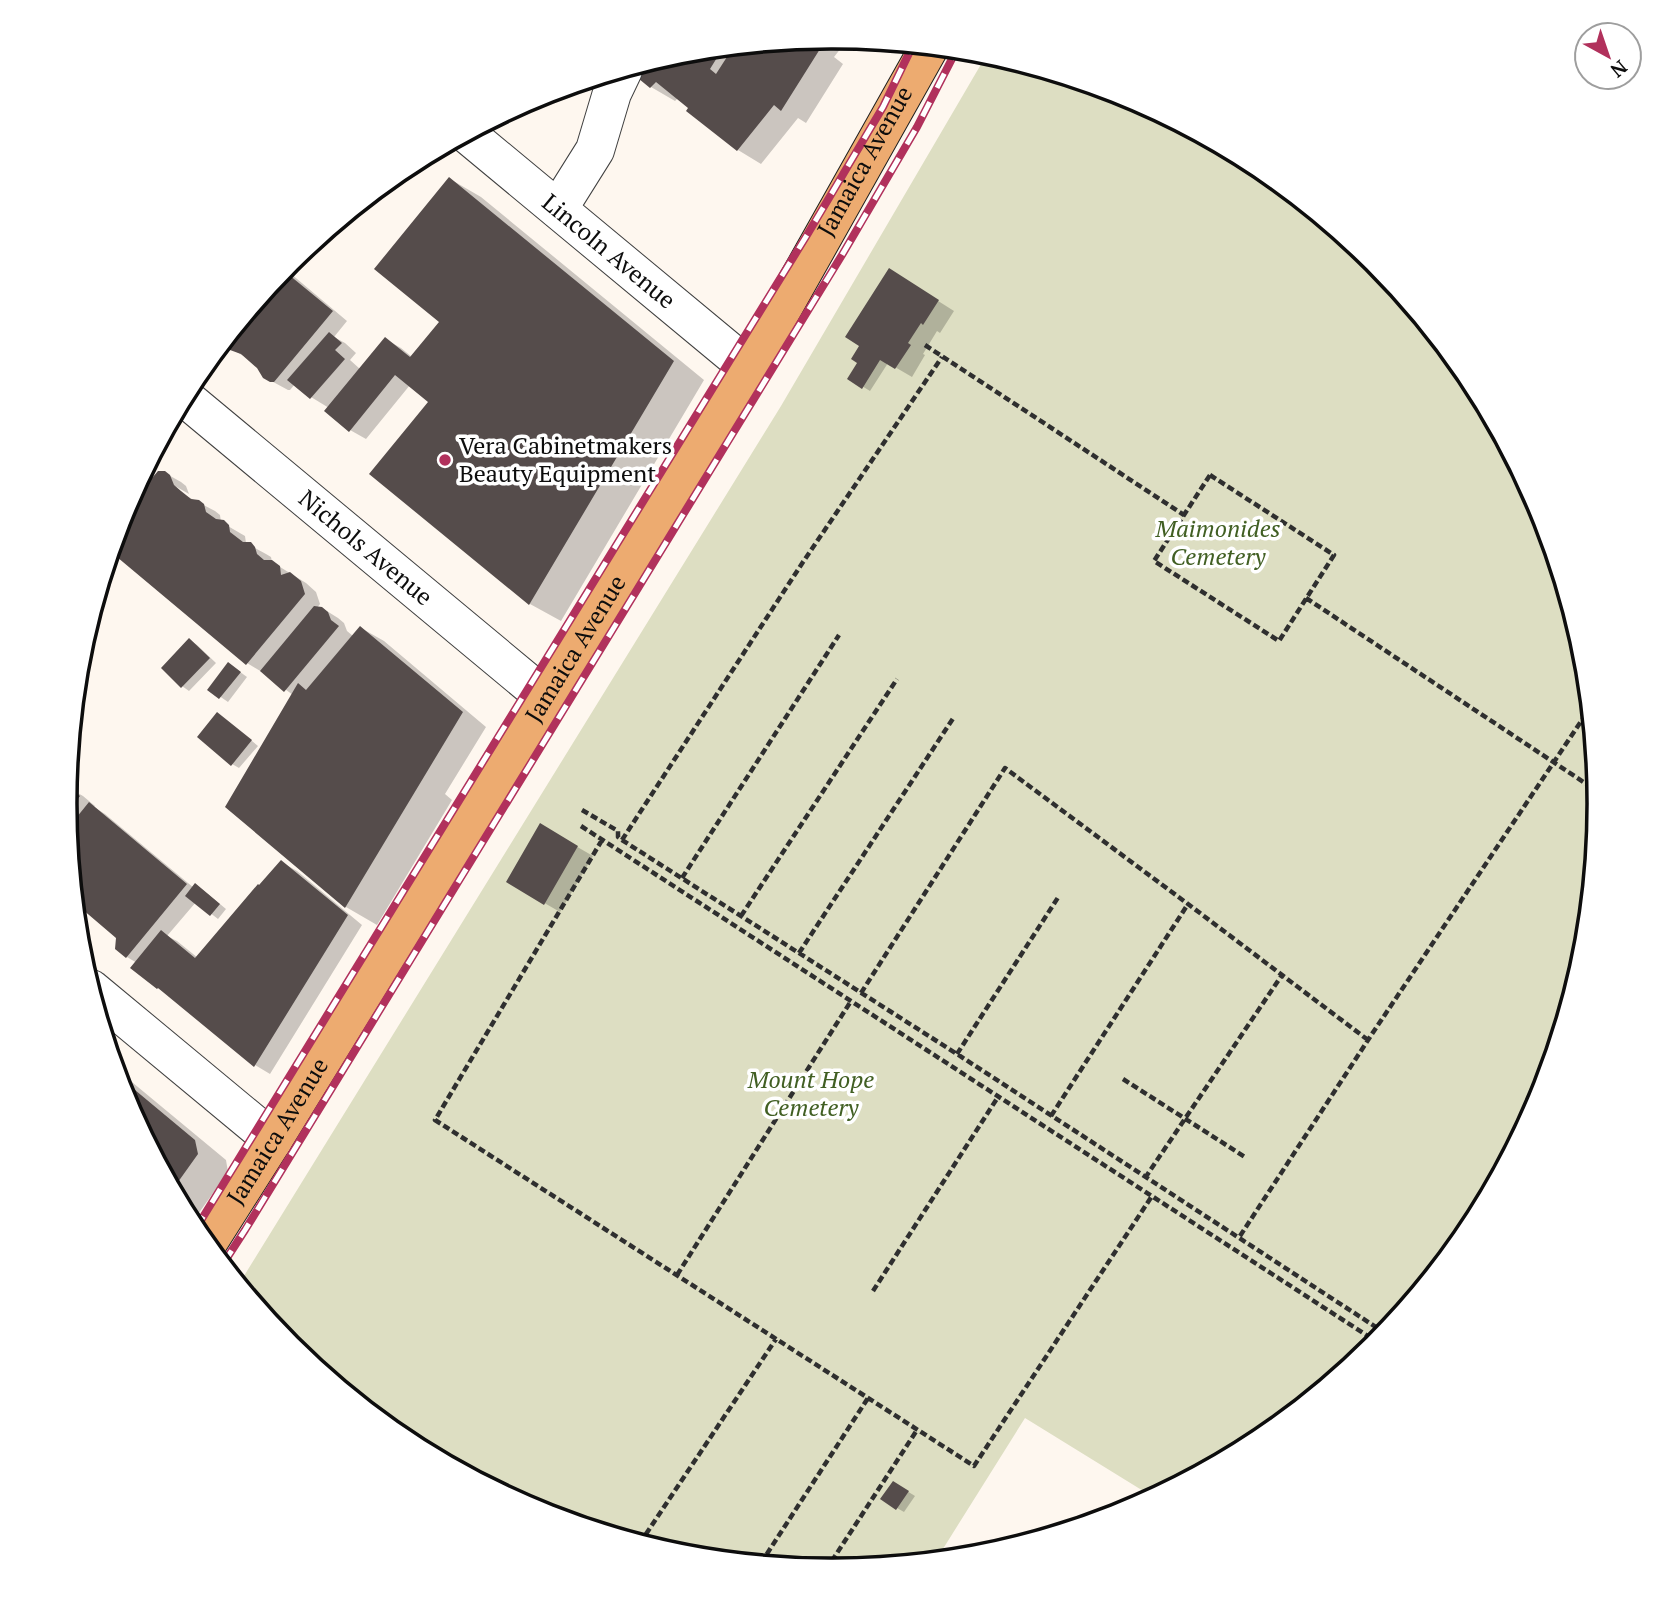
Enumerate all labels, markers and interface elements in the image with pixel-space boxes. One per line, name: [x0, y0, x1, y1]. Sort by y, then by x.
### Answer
north arrow: [1573, 21, 1643, 91]
text: N: [1605, 55, 1633, 84]
street label: Jamaica Avenue: [809, 80, 919, 242]
street label: Lincoln Avenue: [536, 186, 683, 315]
place label: Vera Cabinetmakers Beauty Equipment: [459, 429, 672, 489]
marker: Vera Cabinetmakers Beauty Equipment: [437, 452, 453, 468]
street label: Nichols Avenue: [292, 482, 440, 612]
park label: Maimonides Cemetery: [1154, 512, 1281, 572]
street label: Jamaica Avenue: [517, 569, 633, 728]
street label: Jamaica Avenue: [219, 1051, 335, 1211]
park label: Mount Hope Cemetery: [747, 1063, 874, 1123]

